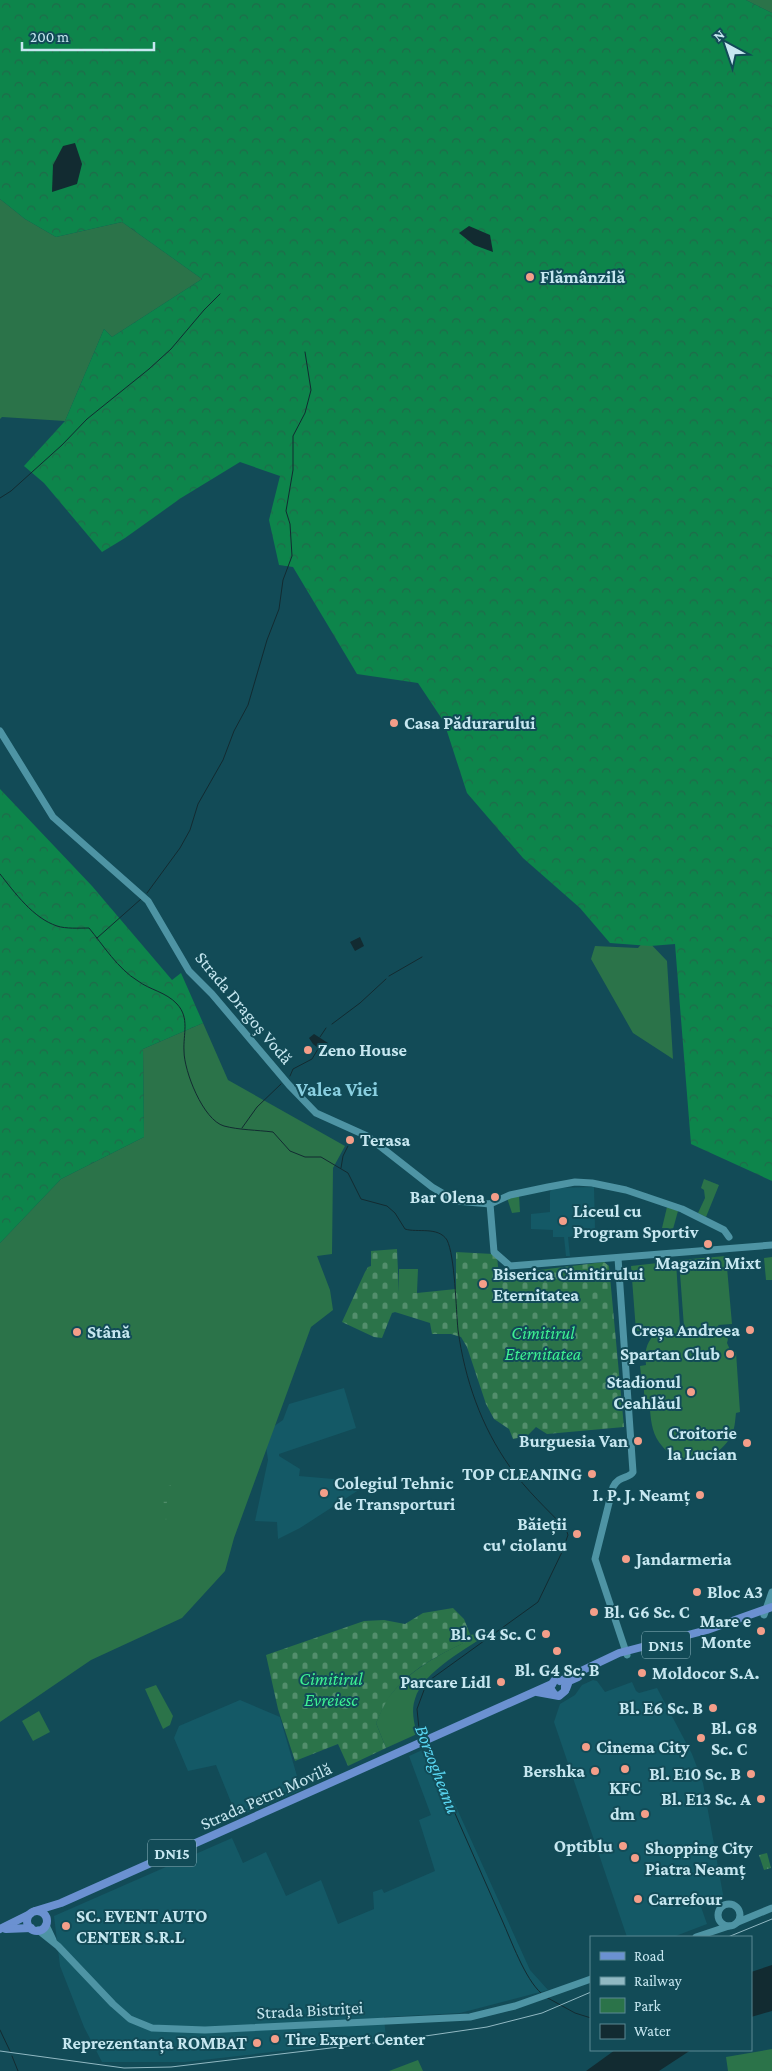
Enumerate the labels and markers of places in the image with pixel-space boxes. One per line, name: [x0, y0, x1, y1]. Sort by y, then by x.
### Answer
place label: Flămânzilă: [540, 267, 626, 287]
marker: Flămânzilă: [524, 271, 536, 283]
place label: Casa Pădurarului: [404, 713, 536, 733]
marker: Casa Pădurarului: [388, 717, 400, 729]
place label: Zeno House: [318, 1040, 407, 1060]
marker: Zeno House: [302, 1044, 314, 1056]
place label: Terasa: [360, 1130, 410, 1150]
marker: Terasa: [344, 1134, 356, 1146]
place label: Bar Olena: [410, 1187, 485, 1207]
marker: Bar Olena: [489, 1191, 501, 1203]
place label: Liceul cu Program Sportiv: [573, 1201, 699, 1242]
marker: Liceul cu Program Sportiv: [557, 1215, 569, 1227]
marker: Magazin Mixt: [702, 1238, 714, 1250]
place label: Magazin Mixt: [655, 1253, 761, 1273]
place label: Biserica Cimitirului Eternitatea: [493, 1264, 644, 1305]
marker: Biserica Cimitirului Eternitatea: [477, 1278, 489, 1290]
place label: Creșa Andreea: [631, 1320, 740, 1341]
place label: Stână: [87, 1322, 131, 1342]
marker: Creșa Andreea: [744, 1324, 756, 1336]
marker: Stână: [71, 1326, 83, 1338]
place label: Spartan Club: [620, 1344, 720, 1364]
marker: Spartan Club: [724, 1348, 736, 1360]
place label: Stadionul Ceahlăul: [607, 1372, 681, 1413]
marker: Stadionul Ceahlăul: [685, 1386, 697, 1398]
place label: Croitorie la Lucian: [667, 1423, 738, 1464]
place label: Burguesia Van: [519, 1431, 629, 1451]
marker: Burguesia Van: [632, 1435, 644, 1447]
marker: Croitorie la Lucian: [741, 1437, 753, 1449]
place label: TOP CLEANING: [462, 1464, 582, 1484]
marker: TOP CLEANING: [586, 1468, 598, 1480]
place label: Colegiul Tehnic de Transporturi: [334, 1473, 456, 1514]
place label: I. P. J. Neamț: [593, 1485, 690, 1506]
marker: Colegiul Tehnic de Transporturi: [318, 1487, 330, 1499]
marker: I. P. J. Neamț: [694, 1489, 706, 1501]
place label: Băieții cu' ciolanu: [483, 1514, 568, 1555]
marker: Băieții cu' ciolanu: [571, 1528, 583, 1540]
place label: Jandarmeria: [634, 1549, 732, 1569]
marker: Jandarmeria: [620, 1553, 632, 1565]
place label: Bloc A3: [707, 1582, 763, 1602]
marker: Bloc A3: [691, 1586, 703, 1598]
place label: Bl. G6 Sc. C: [604, 1602, 690, 1622]
marker: Bl. G6 Sc. C: [588, 1606, 600, 1618]
place label: Mare e Monte: [700, 1611, 751, 1652]
place label: Bl. G4 Sc. C: [450, 1624, 536, 1644]
marker: Mare e Monte: [755, 1625, 767, 1637]
marker: Bl. G4 Sc. C: [540, 1628, 552, 1640]
marker: Bl. G4 Sc. B: [551, 1645, 563, 1657]
place label: Bl. G4 Sc. B: [514, 1660, 600, 1680]
place label: Moldocor S.A.: [652, 1663, 760, 1683]
marker: Moldocor S.A.: [636, 1667, 648, 1679]
place label: Parcare Lidl: [400, 1672, 491, 1692]
marker: Parcare Lidl: [495, 1676, 507, 1688]
place label: Bl. E6 Sc. B: [619, 1698, 703, 1718]
marker: Bl. E6 Sc. B: [707, 1702, 719, 1714]
place label: Bl. G8 Sc. C: [711, 1718, 757, 1759]
marker: Bl. G8 Sc. C: [695, 1732, 707, 1744]
place label: Cinema City: [596, 1737, 690, 1757]
marker: Cinema City: [580, 1741, 592, 1753]
place label: Bershka: [523, 1761, 585, 1781]
marker: KFC: [619, 1763, 631, 1775]
place label: Bl. E10 Sc. B: [649, 1764, 741, 1784]
marker: Bershka: [589, 1765, 601, 1777]
marker: Bl. E10 Sc. B: [745, 1768, 757, 1780]
place label: KFC: [609, 1778, 641, 1798]
place label: Bl. E13 Sc. A: [661, 1789, 751, 1809]
marker: Bl. E13 Sc. A: [755, 1793, 767, 1805]
place label: dm: [610, 1804, 636, 1824]
marker: dm: [639, 1808, 651, 1820]
place label: Optiblu: [554, 1836, 614, 1856]
place label: Shopping City Piatra Neamț: [645, 1838, 753, 1880]
marker: Optiblu: [617, 1840, 629, 1852]
marker: Shopping City Piatra Neamț: [629, 1852, 641, 1864]
place label: Carrefour: [648, 1889, 722, 1909]
marker: Carrefour: [632, 1893, 644, 1905]
place label: SC. EVENT AUTO CENTER S.R.L: [76, 1906, 207, 1947]
marker: SC. EVENT AUTO CENTER S.R.L: [60, 1920, 72, 1932]
place label: Tire Expert Center: [285, 2029, 425, 2049]
place label: Reprezentanța ROMBAT: [62, 2033, 247, 2054]
marker: Tire Expert Center: [269, 2033, 281, 2045]
marker: Reprezentanța ROMBAT: [251, 2037, 263, 2049]

